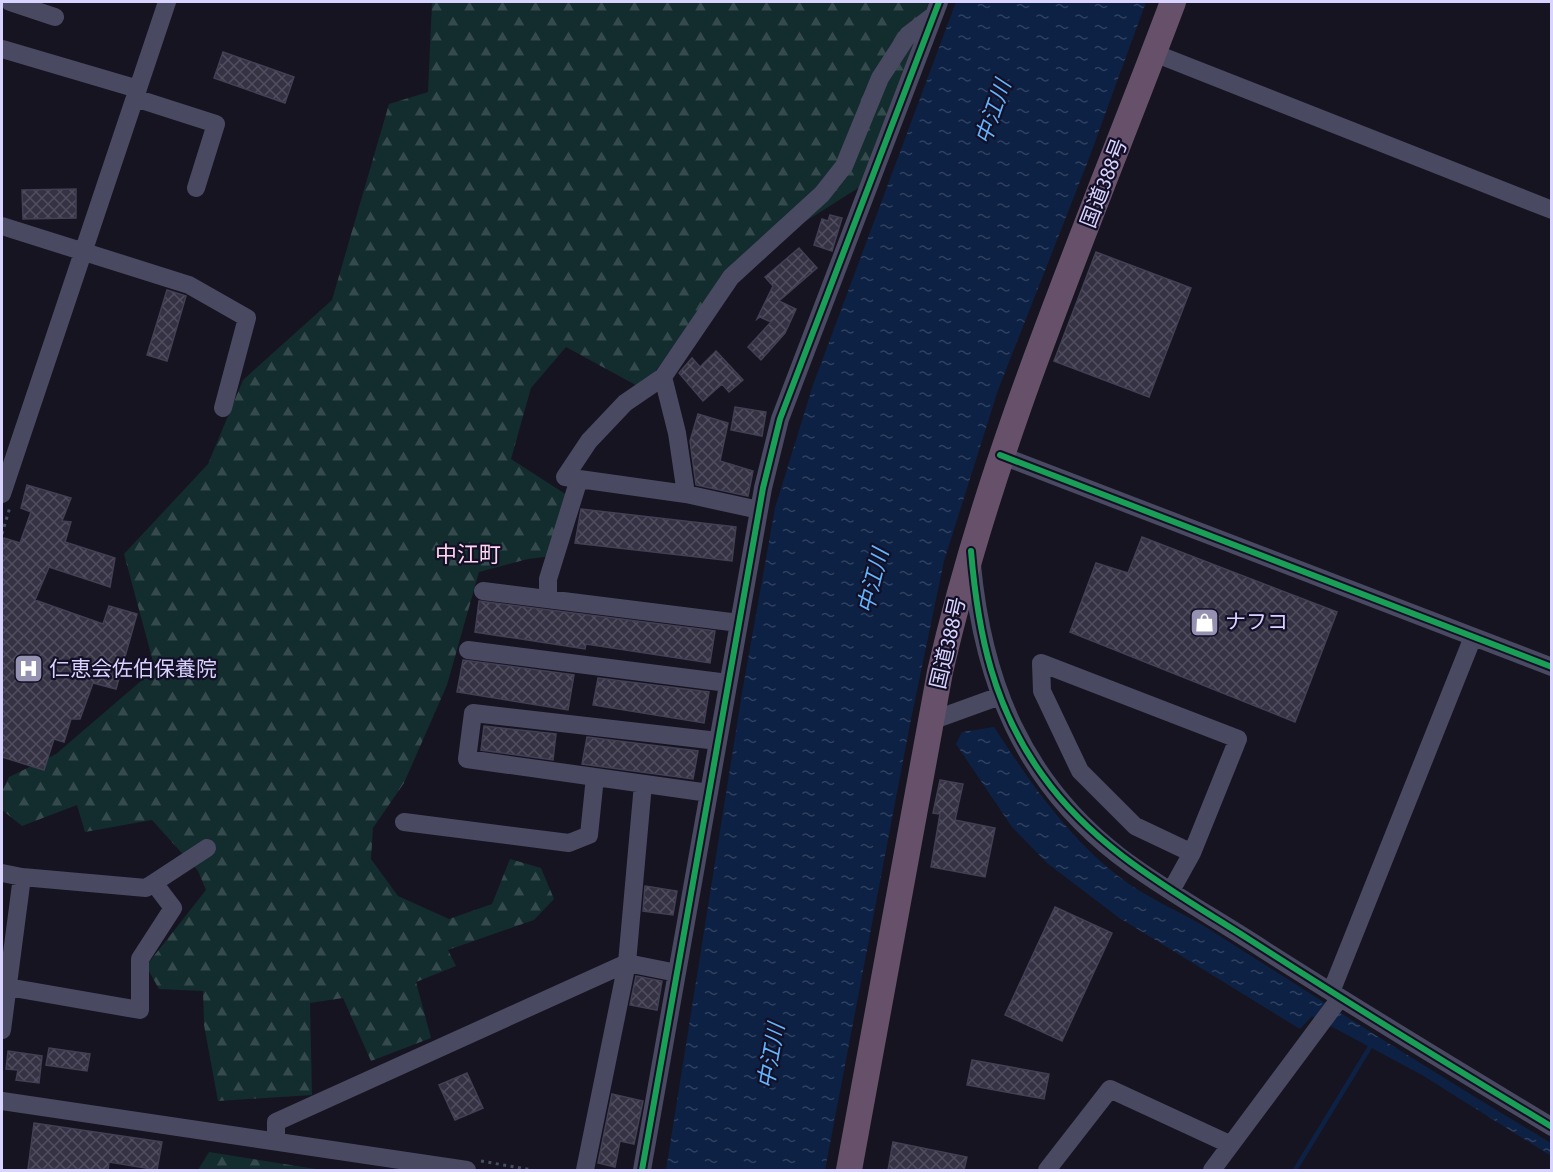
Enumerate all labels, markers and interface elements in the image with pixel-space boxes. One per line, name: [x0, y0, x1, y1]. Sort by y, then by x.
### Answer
water label: 中江川: [969, 75, 1017, 148]
street label: 国道388号: [1075, 135, 1133, 231]
district label: 中江町: [435, 541, 501, 568]
water label: 中江川: [852, 544, 895, 616]
street label: 国道388号: [925, 595, 971, 691]
shop icon: ナフコ: [1188, 606, 1220, 638]
place label: ナフコ: [1225, 609, 1288, 635]
hospital icon: 仁恵会佐伯保養院: [12, 653, 44, 685]
place label: 仁恵会佐伯保養院: [49, 656, 217, 682]
water label: 中江川: [752, 1019, 790, 1091]

